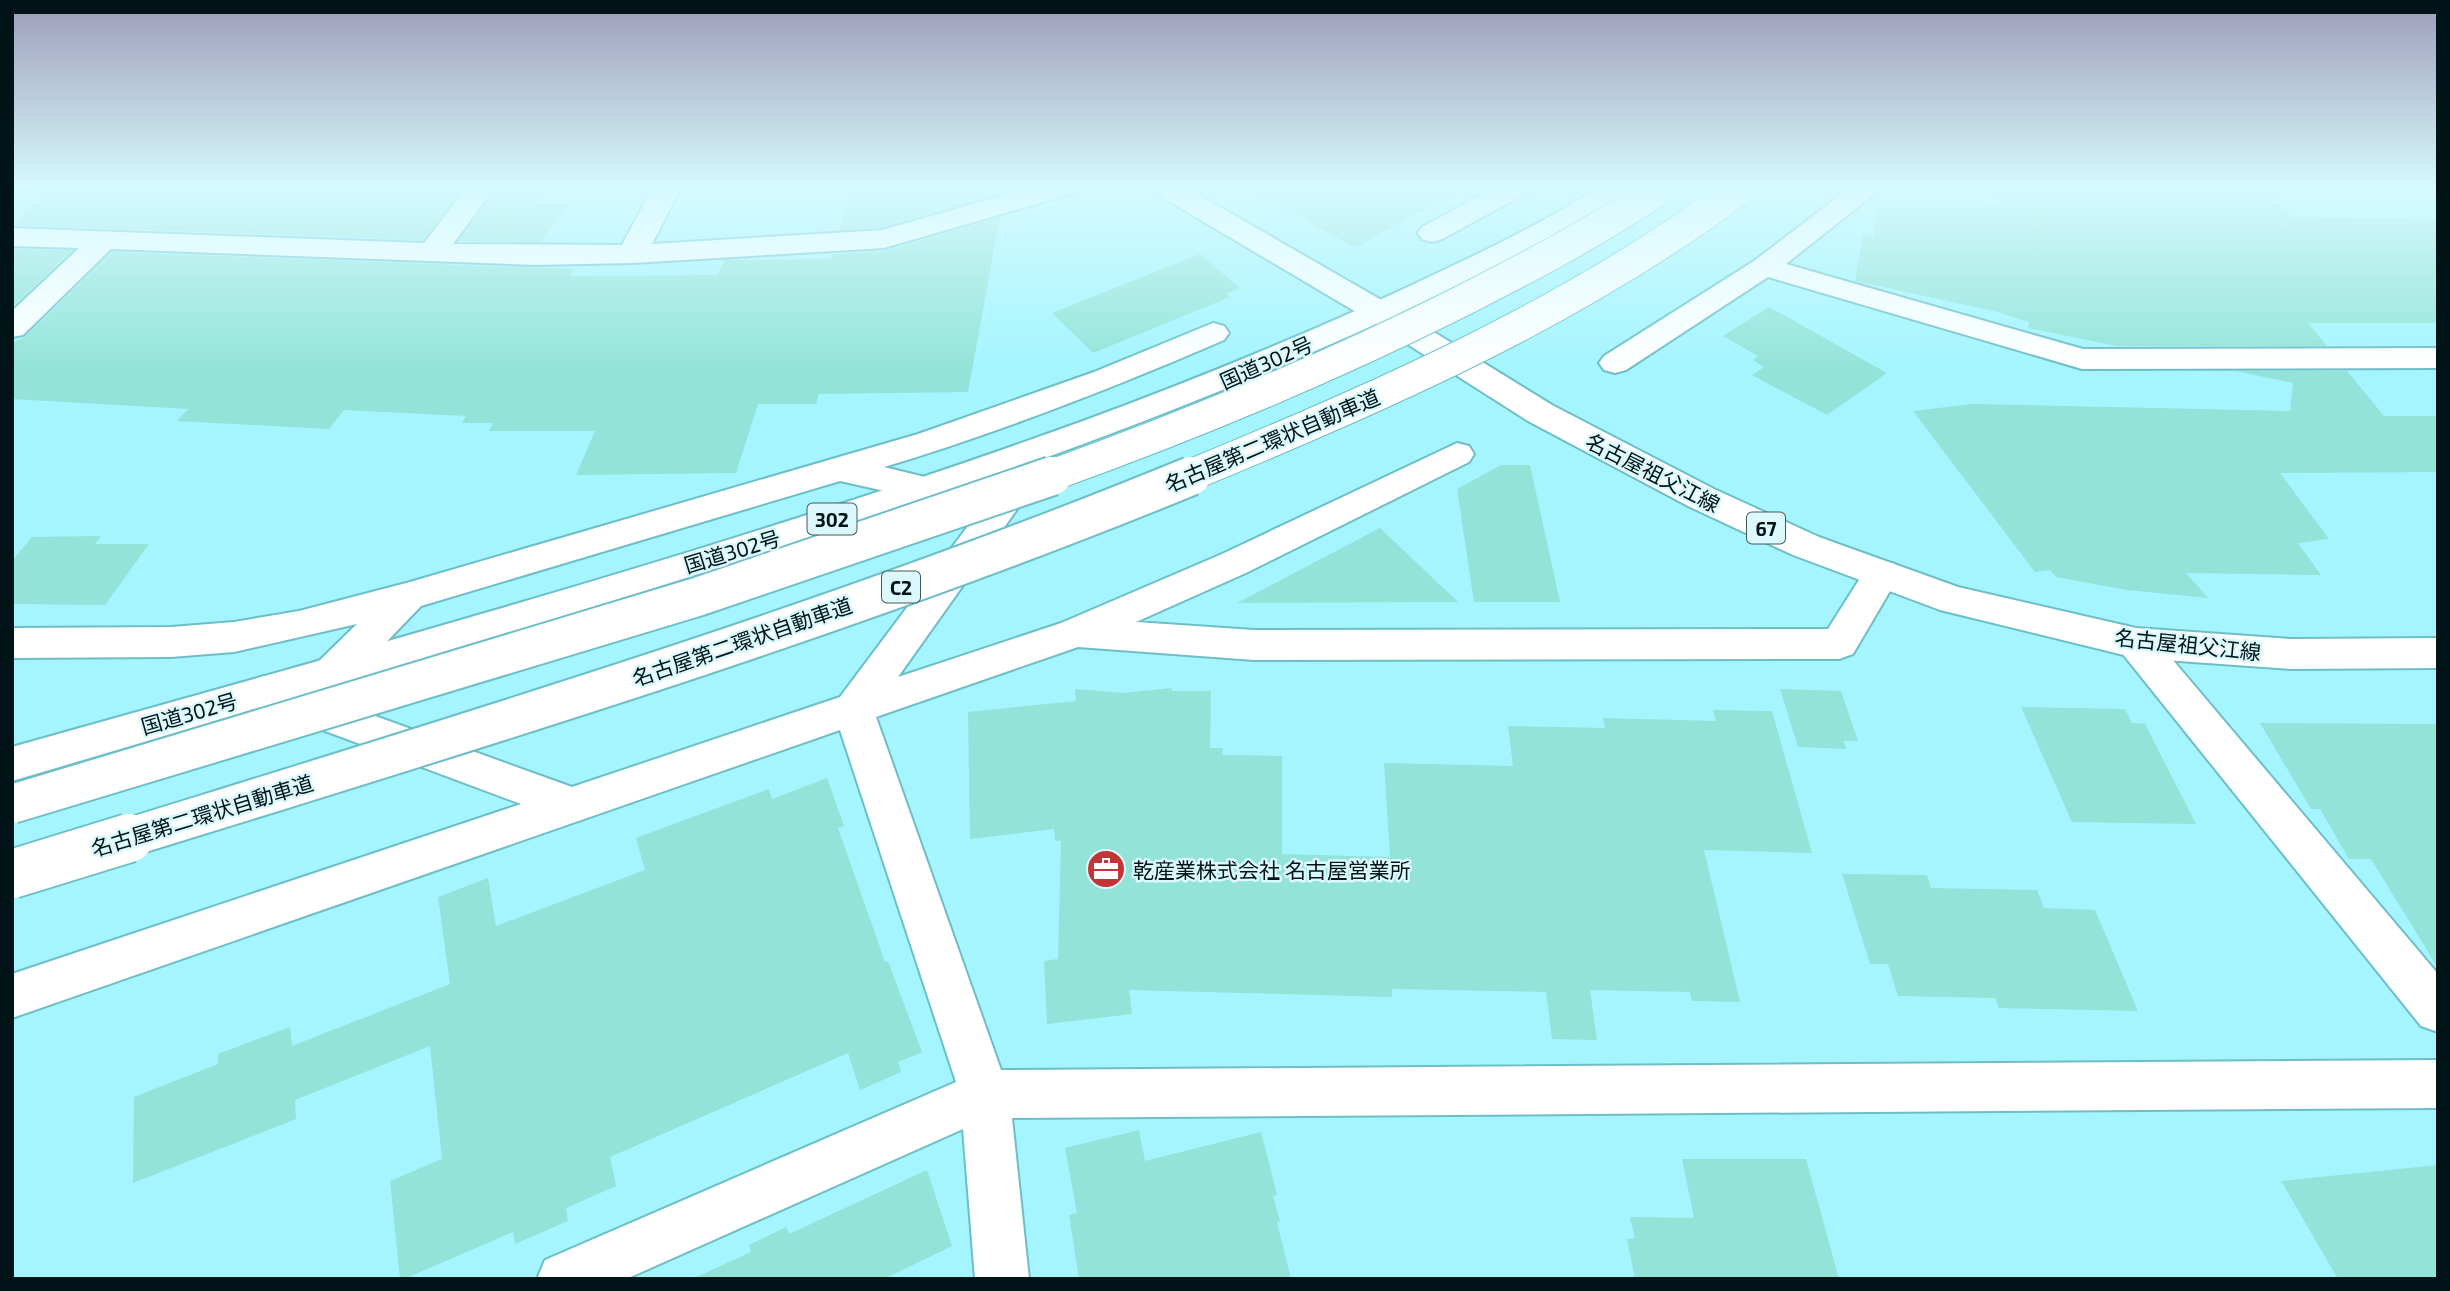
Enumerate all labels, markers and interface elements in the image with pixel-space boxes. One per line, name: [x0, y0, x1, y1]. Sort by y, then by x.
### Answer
street label: 国道302号: [1216, 330, 1316, 394]
street label: 名古屋第二環状自動車道: [1161, 383, 1383, 497]
street label: 名古屋祖父江線: [1582, 427, 1724, 517]
road number: 302: [808, 504, 856, 534]
road number: 67: [1747, 512, 1785, 544]
street label: 国道302号: [681, 525, 783, 577]
road number: C2: [882, 572, 920, 602]
street label: 名古屋第二環状自動車道: [629, 592, 855, 690]
street label: 名古屋祖父江線: [2114, 624, 2262, 664]
street label: 国道302号: [138, 687, 240, 739]
street label: 名古屋第二環状自動車道: [88, 769, 316, 861]
office icon: 乾産業株式会社 名古屋営業所: [1085, 848, 1127, 890]
place label: 乾産業株式会社 名古屋営業所: [1133, 857, 1411, 882]

